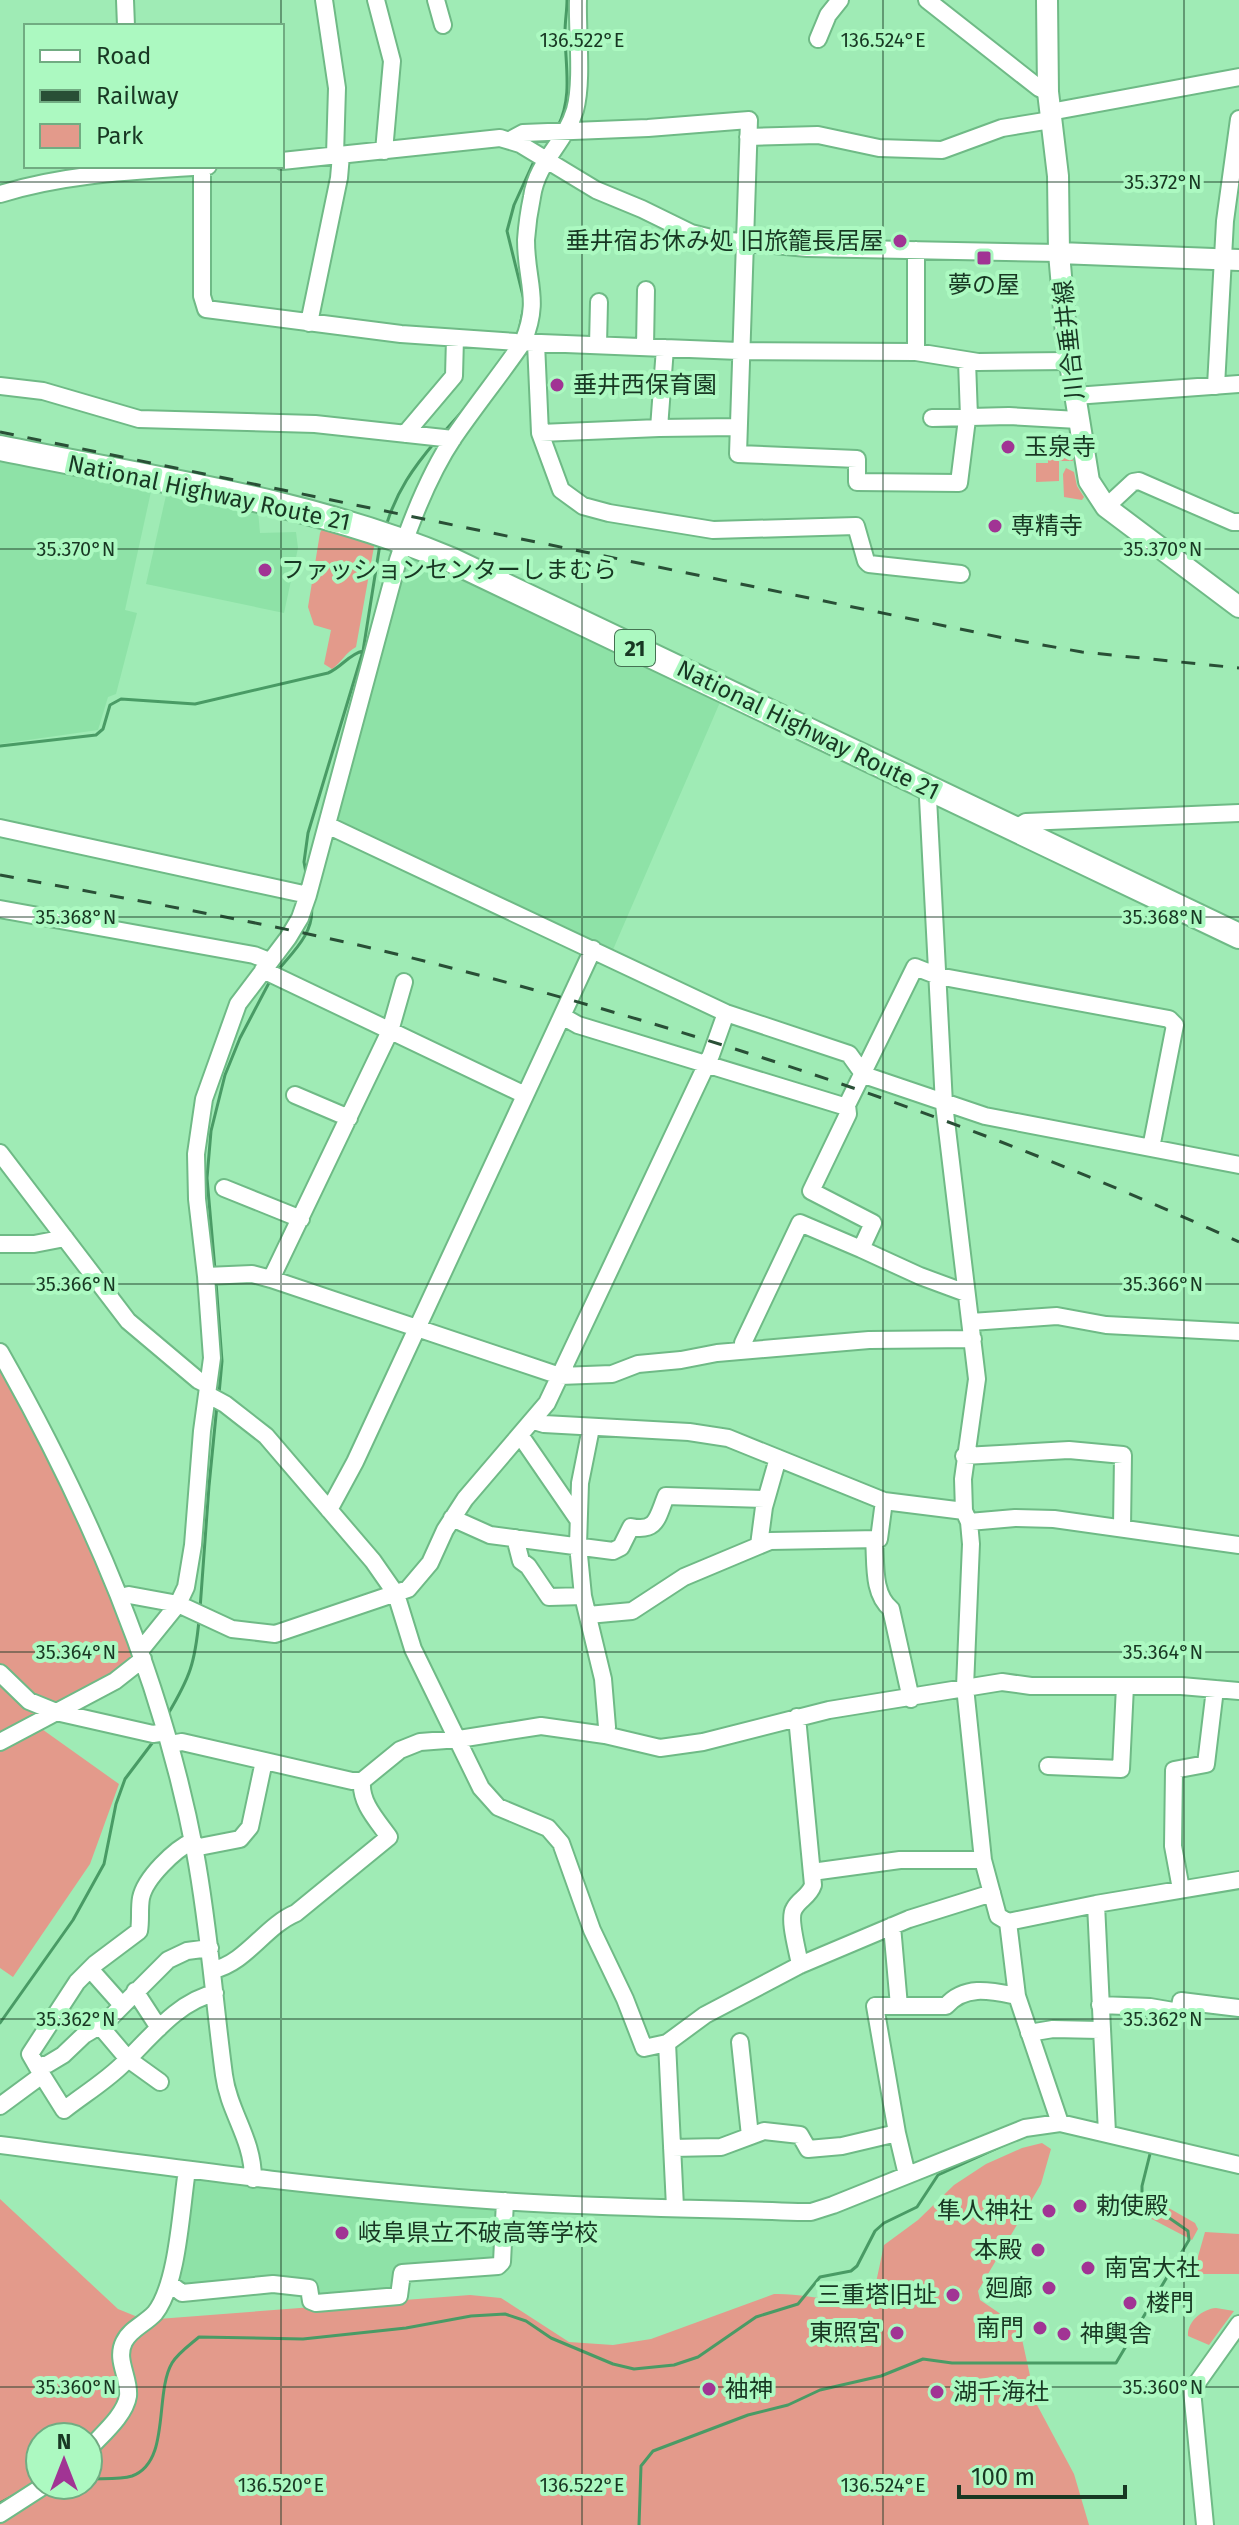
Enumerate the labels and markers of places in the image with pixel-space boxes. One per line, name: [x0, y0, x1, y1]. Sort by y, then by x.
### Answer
place label: 垂井宿お休み処 旧旅籠長居屋: [566, 227, 884, 255]
marker: 垂井宿お休み処 旧旅籠長居屋: [891, 232, 909, 250]
marker: 夢の屋: [975, 249, 993, 267]
place label: 夢の屋: [948, 271, 1020, 299]
place label: 垂井西保育園: [573, 371, 717, 399]
marker: 垂井西保育園: [548, 376, 566, 394]
place label: 玉泉寺: [1024, 433, 1096, 461]
marker: 玉泉寺: [999, 438, 1017, 456]
place label: 専精寺: [1011, 512, 1083, 540]
marker: 専精寺: [986, 517, 1004, 535]
place label: ファッションセンターしまむら: [281, 556, 617, 584]
marker: ファッションセンターしまむら: [256, 561, 274, 579]
place label: 勅使殿: [1096, 2192, 1168, 2220]
place label: 隼人神社: [937, 2197, 1033, 2225]
marker: 勅使殿: [1071, 2197, 1089, 2215]
marker: 隼人神社: [1040, 2202, 1058, 2220]
place label: 岐阜県立不破高等学校: [358, 2219, 598, 2247]
marker: 岐阜県立不破高等学校: [333, 2224, 351, 2242]
place label: 本殿: [974, 2236, 1022, 2264]
marker: 本殿: [1029, 2241, 1047, 2259]
place label: 南宮大社: [1104, 2254, 1200, 2282]
marker: 南宮大社: [1079, 2259, 1097, 2277]
place label: 廻廊: [985, 2274, 1033, 2302]
marker: 廻廊: [1040, 2279, 1058, 2297]
place label: 三重塔旧址: [817, 2281, 937, 2309]
marker: 三重塔旧址: [944, 2286, 962, 2304]
place label: 楼門: [1146, 2289, 1194, 2317]
marker: 楼門: [1121, 2294, 1139, 2312]
place label: 南門: [976, 2314, 1024, 2342]
place label: 東照宮: [809, 2319, 881, 2347]
marker: 南門: [1031, 2319, 1049, 2337]
place label: 神輿舎: [1080, 2320, 1152, 2348]
marker: 東照宮: [888, 2324, 906, 2342]
marker: 神輿舎: [1055, 2325, 1073, 2343]
place label: 袖神: [725, 2375, 773, 2403]
place label: 湖千海社: [953, 2378, 1049, 2406]
marker: 袖神: [700, 2380, 718, 2398]
marker: 湖千海社: [928, 2383, 946, 2401]

